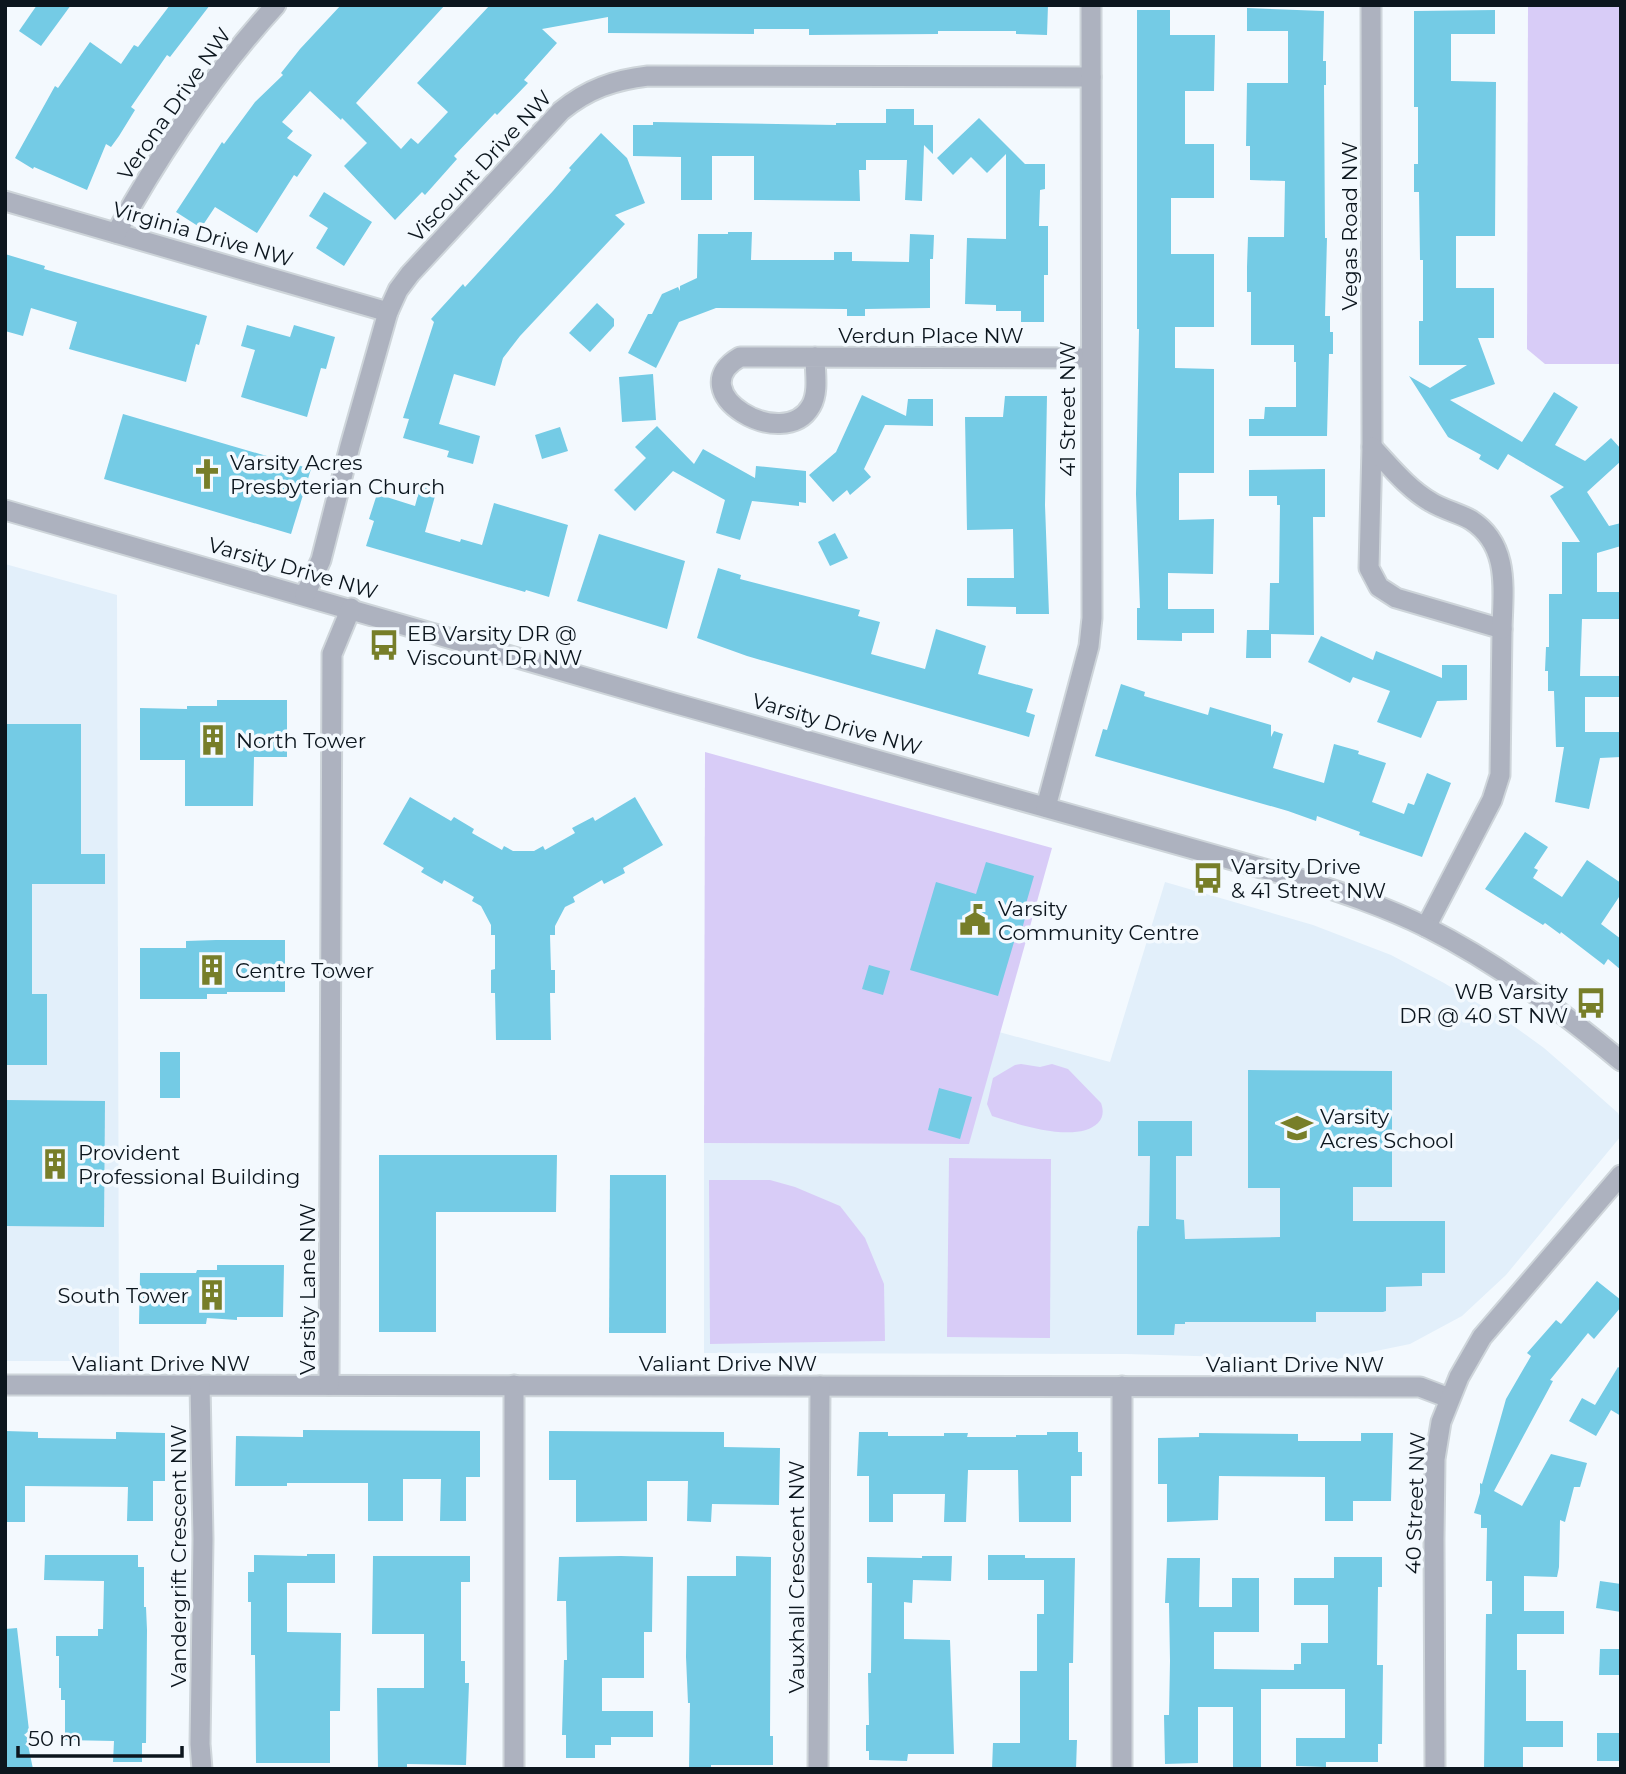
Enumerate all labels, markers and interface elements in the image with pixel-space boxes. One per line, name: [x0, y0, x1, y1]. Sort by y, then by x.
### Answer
street label: Verona Drive NW: [112, 23, 236, 185]
street label: Viscount Drive NW: [403, 85, 557, 247]
street label: Vegas Road NW: [1337, 141, 1362, 311]
street label: Virginia Drive NW: [110, 196, 296, 272]
street label: Verdun Place NW: [838, 323, 1024, 348]
street label: 41 Street NW: [1055, 341, 1080, 477]
place label: Varsity Acres Presbyterian Church: [230, 450, 445, 499]
church icon: Varsity Acres Presbyterian Church: [190, 457, 224, 491]
street label: Varsity Drive NW: [205, 532, 381, 604]
place label: EB Varsity DR @ Viscount DR NW: [407, 621, 582, 670]
bus stop icon: EB Varsity DR @ Viscount DR NW: [367, 628, 401, 662]
street label: Varsity Drive NW: [749, 688, 925, 760]
building icon: North Tower: [196, 723, 230, 757]
place label: North Tower: [236, 728, 366, 753]
place label: Varsity Drive & 41 Street NW: [1231, 854, 1386, 903]
bus stop icon: Varsity Drive & 41 Street NW: [1191, 861, 1225, 895]
place label: Varsity Community Centre: [998, 896, 1199, 945]
public building icon: Varsity Community Centre: [958, 903, 992, 937]
building icon: Centre Tower: [195, 953, 229, 987]
place label: Centre Tower: [235, 958, 374, 983]
place label: WB Varsity DR @ 40 ST NW: [1399, 979, 1569, 1028]
bus stop icon: WB Varsity DR @ 40 ST NW: [1574, 986, 1608, 1020]
place label: Varsity Acres School: [1320, 1104, 1454, 1153]
school or university icon: Varsity Acres School: [1280, 1111, 1314, 1145]
place label: Provident Professional Building: [78, 1140, 300, 1189]
building icon: Provident Professional Building: [38, 1147, 72, 1181]
street label: Varsity Lane NW: [295, 1203, 320, 1375]
building icon: South Tower: [195, 1278, 229, 1312]
place label: South Tower: [58, 1283, 189, 1308]
street label: Valiant Drive NW: [72, 1351, 250, 1376]
street label: Valiant Drive NW: [639, 1351, 817, 1376]
street label: Valiant Drive NW: [1206, 1352, 1384, 1377]
street label: Vandergrift Crescent NW: [166, 1424, 191, 1688]
street label: 40 Street NW: [1400, 1431, 1430, 1575]
street label: Vauxhall Crescent NW: [784, 1460, 809, 1694]
scale bar: [18, 1714, 182, 1758]
text: 50 m: [28, 1726, 82, 1751]

